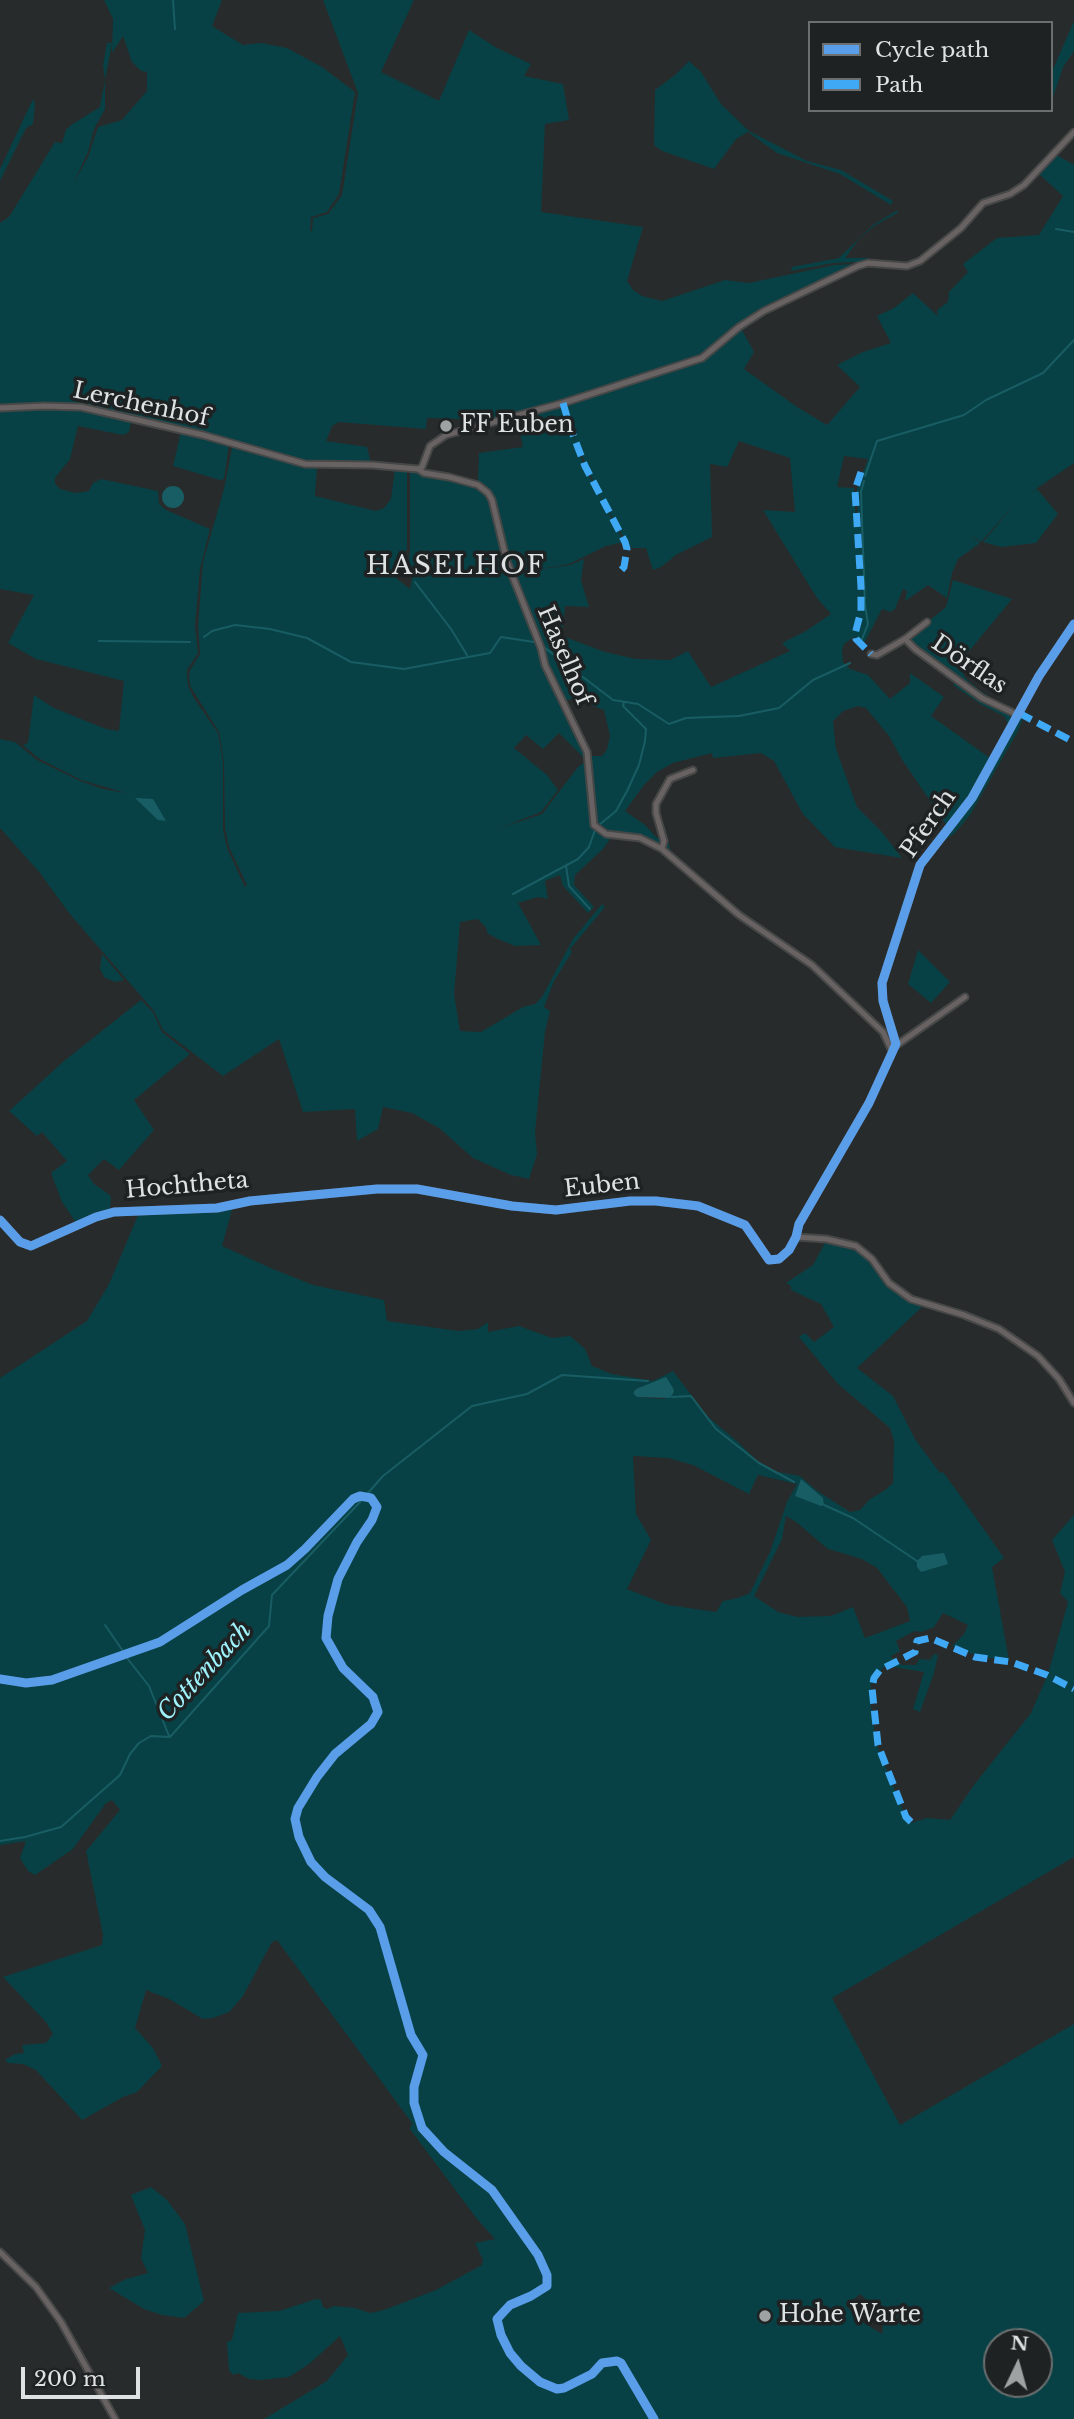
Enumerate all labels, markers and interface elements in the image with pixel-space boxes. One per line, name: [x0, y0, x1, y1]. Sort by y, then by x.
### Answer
legend: [808, 21, 1053, 112]
text: Cycle path: [875, 37, 989, 63]
text: Path: [875, 72, 923, 98]
street label: Lerchenhof: [71, 377, 211, 433]
place label: FF Euben: [460, 412, 574, 440]
marker: FF Euben: [438, 418, 454, 434]
district label: HASELHOF: [367, 551, 545, 583]
street label: Haselhof: [531, 602, 597, 710]
street label: Dörflas: [926, 630, 1012, 700]
street label: Pferch: [896, 785, 962, 863]
street label: Hochtheta: [125, 1167, 249, 1205]
street label: Euben: [563, 1168, 641, 1204]
water label: Cottenbach: [152, 1617, 258, 1727]
place label: Hohe Warte: [779, 2302, 921, 2330]
marker: Hohe Warte: [757, 2308, 773, 2324]
north arrow: [983, 2328, 1053, 2398]
text: N: [1010, 2331, 1030, 2356]
scale bar: [24, 2352, 144, 2396]
text: 200 m: [34, 2366, 105, 2392]

